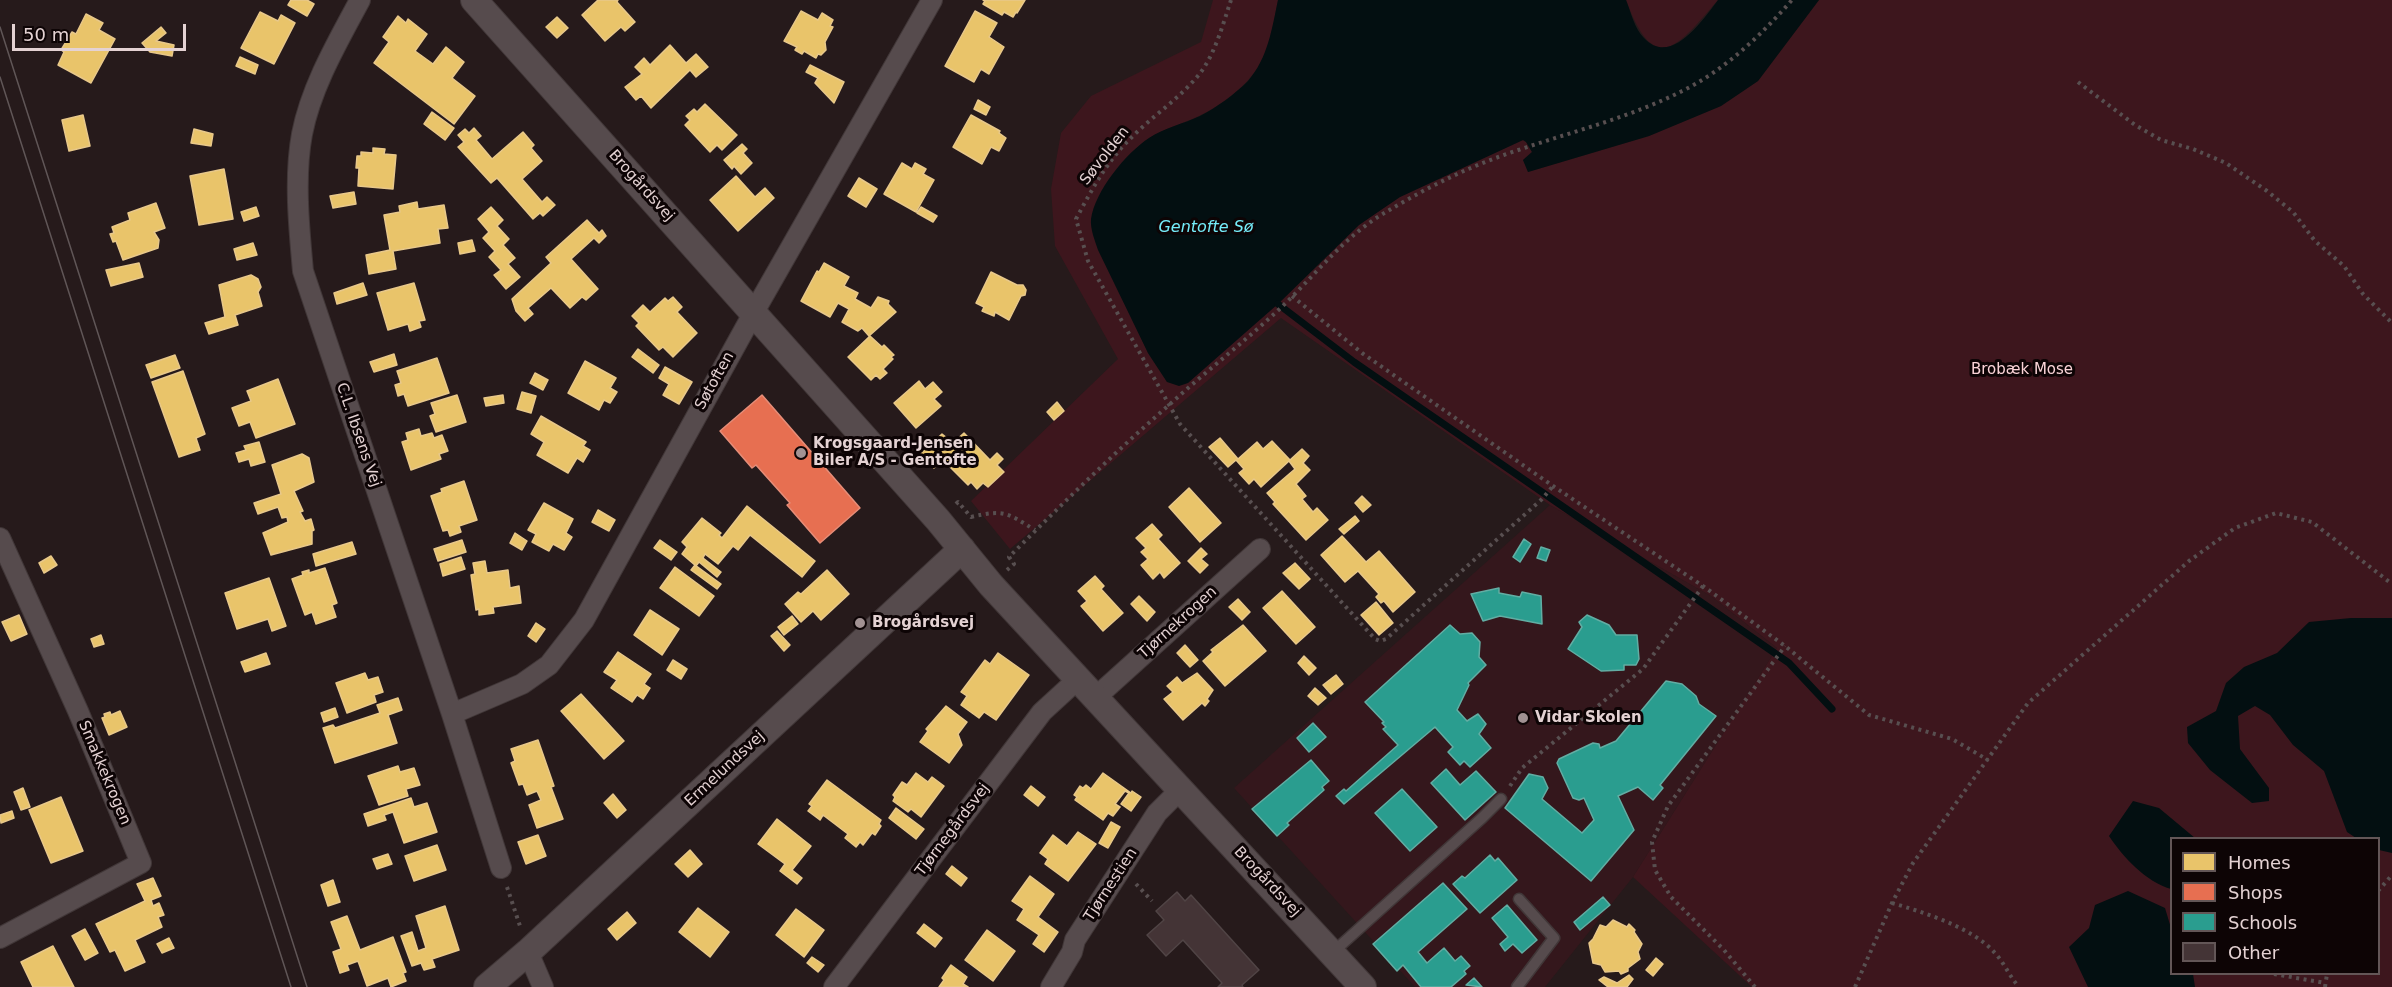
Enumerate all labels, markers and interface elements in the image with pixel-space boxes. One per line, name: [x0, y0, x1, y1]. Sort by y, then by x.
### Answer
scale bar: [15, 12, 189, 50]
text: 50 m: [23, 24, 69, 45]
street label: Søvolden: [1077, 123, 1133, 189]
street label: Brogårdsvej: [604, 147, 678, 225]
water label: Gentofte Sø: [1158, 218, 1254, 238]
street label: Søtoften: [692, 349, 738, 413]
park label: Brobæk Mose: [1971, 361, 2073, 379]
street label: C.L. Ibsens Vej: [332, 381, 384, 489]
place label: Krogsgaard-Jensen Biler A/S - Gentofte: [813, 435, 977, 470]
marker: Krogsgaard-Jensen Biler A/S - Gentofte: [794, 446, 808, 460]
street label: Tjørnekrogen: [1135, 583, 1221, 663]
place label: Brogårdsvej: [872, 614, 974, 632]
marker: Brogårdsvej: [853, 616, 867, 630]
place label: Vidar Skolen: [1535, 709, 1642, 727]
marker: Vidar Skolen: [1516, 711, 1530, 725]
street label: Smakkekrogen: [74, 718, 134, 828]
street label: Ermelundsvej: [682, 728, 768, 810]
street label: Tjørnegårdsvej: [912, 780, 994, 880]
legend: [2170, 837, 2380, 975]
street label: Brogårdsvej: [1230, 843, 1304, 921]
street label: Tjørnestien: [1081, 845, 1141, 925]
text: Homes: [2228, 852, 2291, 873]
text: Shops: [2228, 882, 2283, 903]
text: Schools: [2228, 912, 2297, 933]
text: Other: [2228, 942, 2279, 963]

